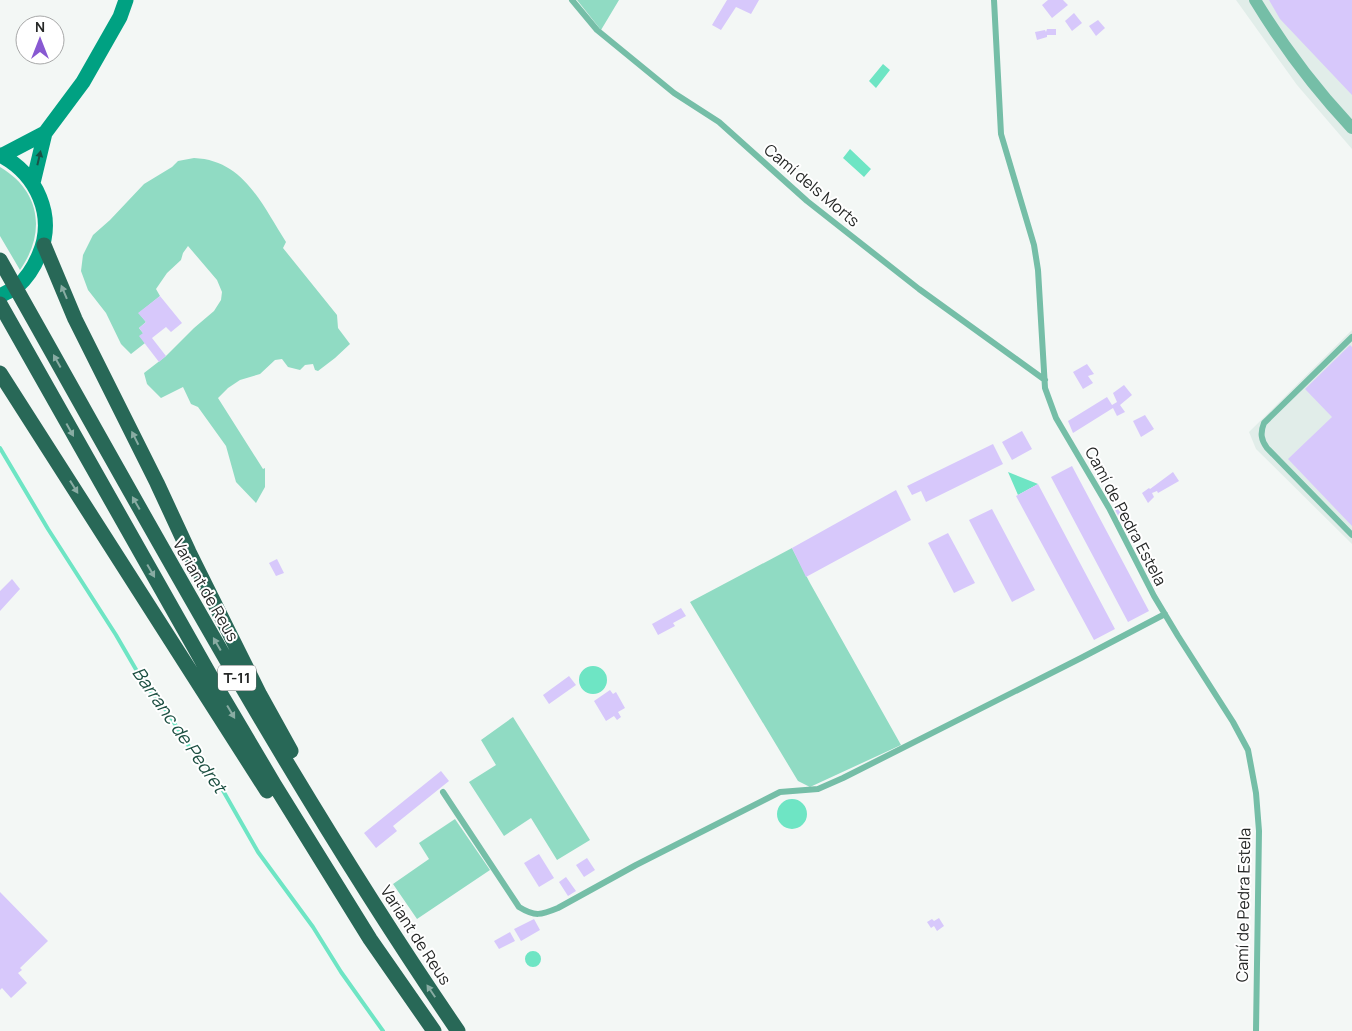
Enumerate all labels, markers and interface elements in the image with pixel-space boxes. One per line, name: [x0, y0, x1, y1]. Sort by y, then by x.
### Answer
north arrow: [15, 15, 65, 65]
text: N: [35, 17, 45, 36]
street label: Camí dels Morts: [760, 138, 864, 232]
one-way arrow: [35, 151, 43, 166]
one-way arrow: [59, 285, 67, 299]
one-way arrow: [53, 354, 61, 369]
one-way arrow: [66, 423, 75, 436]
one-way arrow: [131, 431, 139, 445]
street label: Camí de Pedra Estela: [1080, 443, 1172, 589]
one-way arrow: [69, 480, 79, 494]
one-way arrow: [132, 496, 141, 510]
street label: Variant de Reus: [168, 535, 244, 645]
one-way arrow: [147, 563, 155, 578]
one-way arrow: [213, 637, 222, 650]
water label: Barranc de Pedret: [127, 662, 233, 799]
road number: T-11: [218, 666, 256, 690]
one-way arrow: [227, 705, 236, 718]
street label: Camí de Pedra Estela: [1231, 828, 1255, 982]
street label: Variant de Reus: [376, 881, 456, 989]
one-way arrow: [426, 984, 436, 998]

